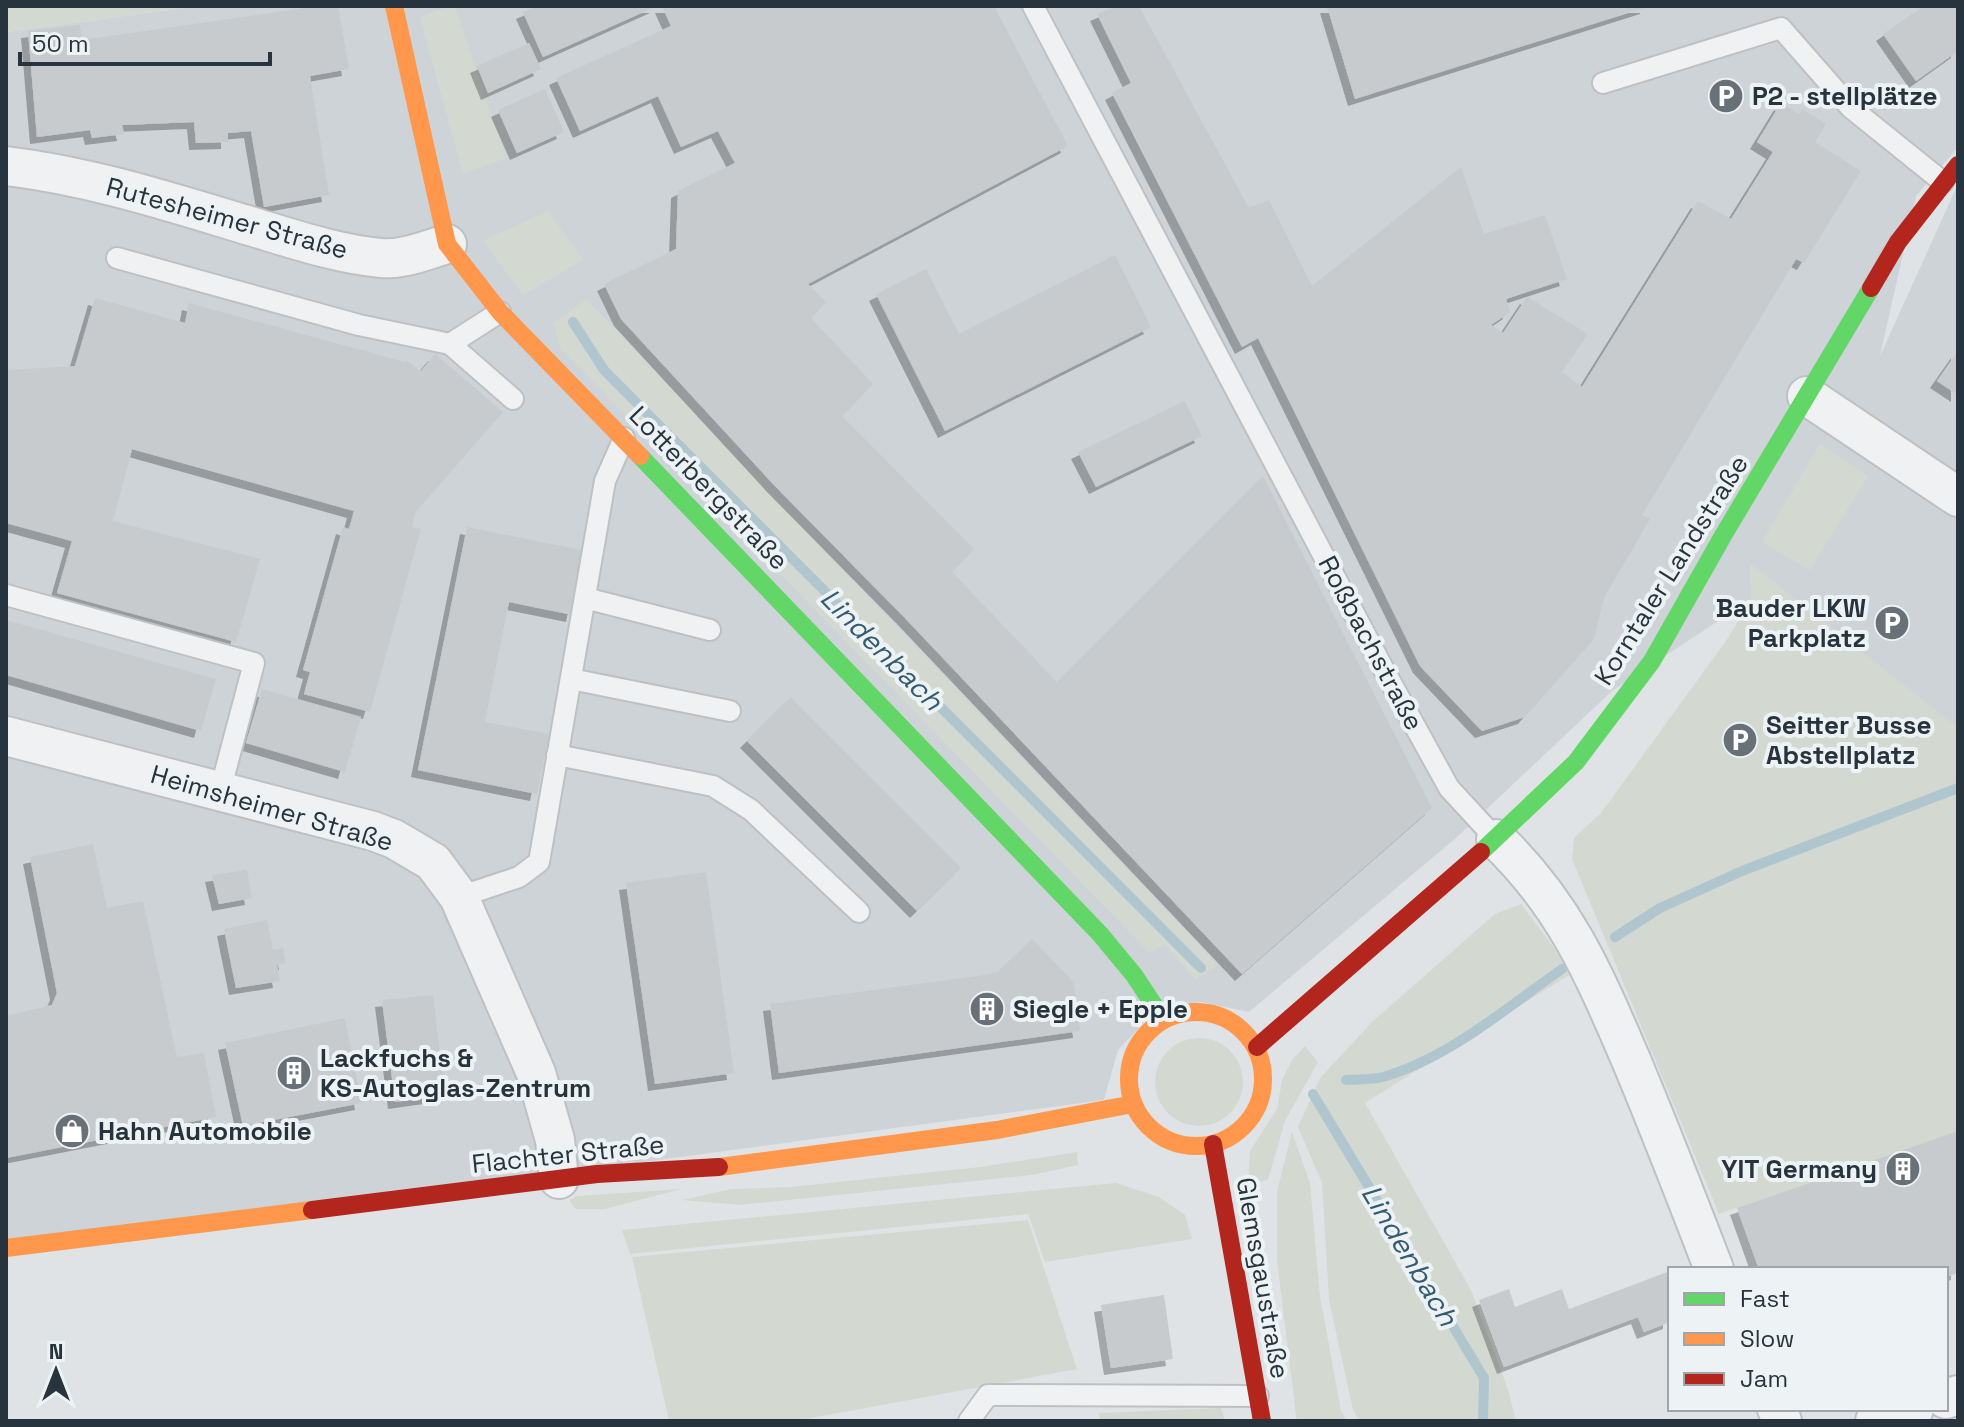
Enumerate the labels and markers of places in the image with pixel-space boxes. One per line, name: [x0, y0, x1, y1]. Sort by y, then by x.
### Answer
parking icon: P2 - stellplätze: [1707, 77, 1745, 115]
place label: P2 - stellplätze: [1752, 79, 1938, 113]
place label: Bauder LKW Parkplatz: [1716, 591, 1866, 655]
parking icon: Bauder LKW Parkplatz: [1873, 604, 1911, 642]
place label: Seitter Busse Abstellplatz: [1766, 708, 1931, 772]
parking icon: Seitter Busse Abstellplatz: [1721, 721, 1759, 759]
building icon: Siegle + Epple: [968, 990, 1006, 1028]
place label: Siegle + Epple: [1013, 992, 1188, 1026]
place label: Lackfuchs & KS-Autoglas-Zentrum: [320, 1041, 591, 1105]
building icon: Lackfuchs & KS-Autoglas-Zentrum: [275, 1054, 313, 1092]
shop icon: Hahn Automobile: [53, 1112, 91, 1150]
place label: Hahn Automobile: [98, 1114, 312, 1148]
building icon: YIT Germany: [1884, 1150, 1922, 1188]
place label: YIT Germany: [1721, 1152, 1877, 1186]

